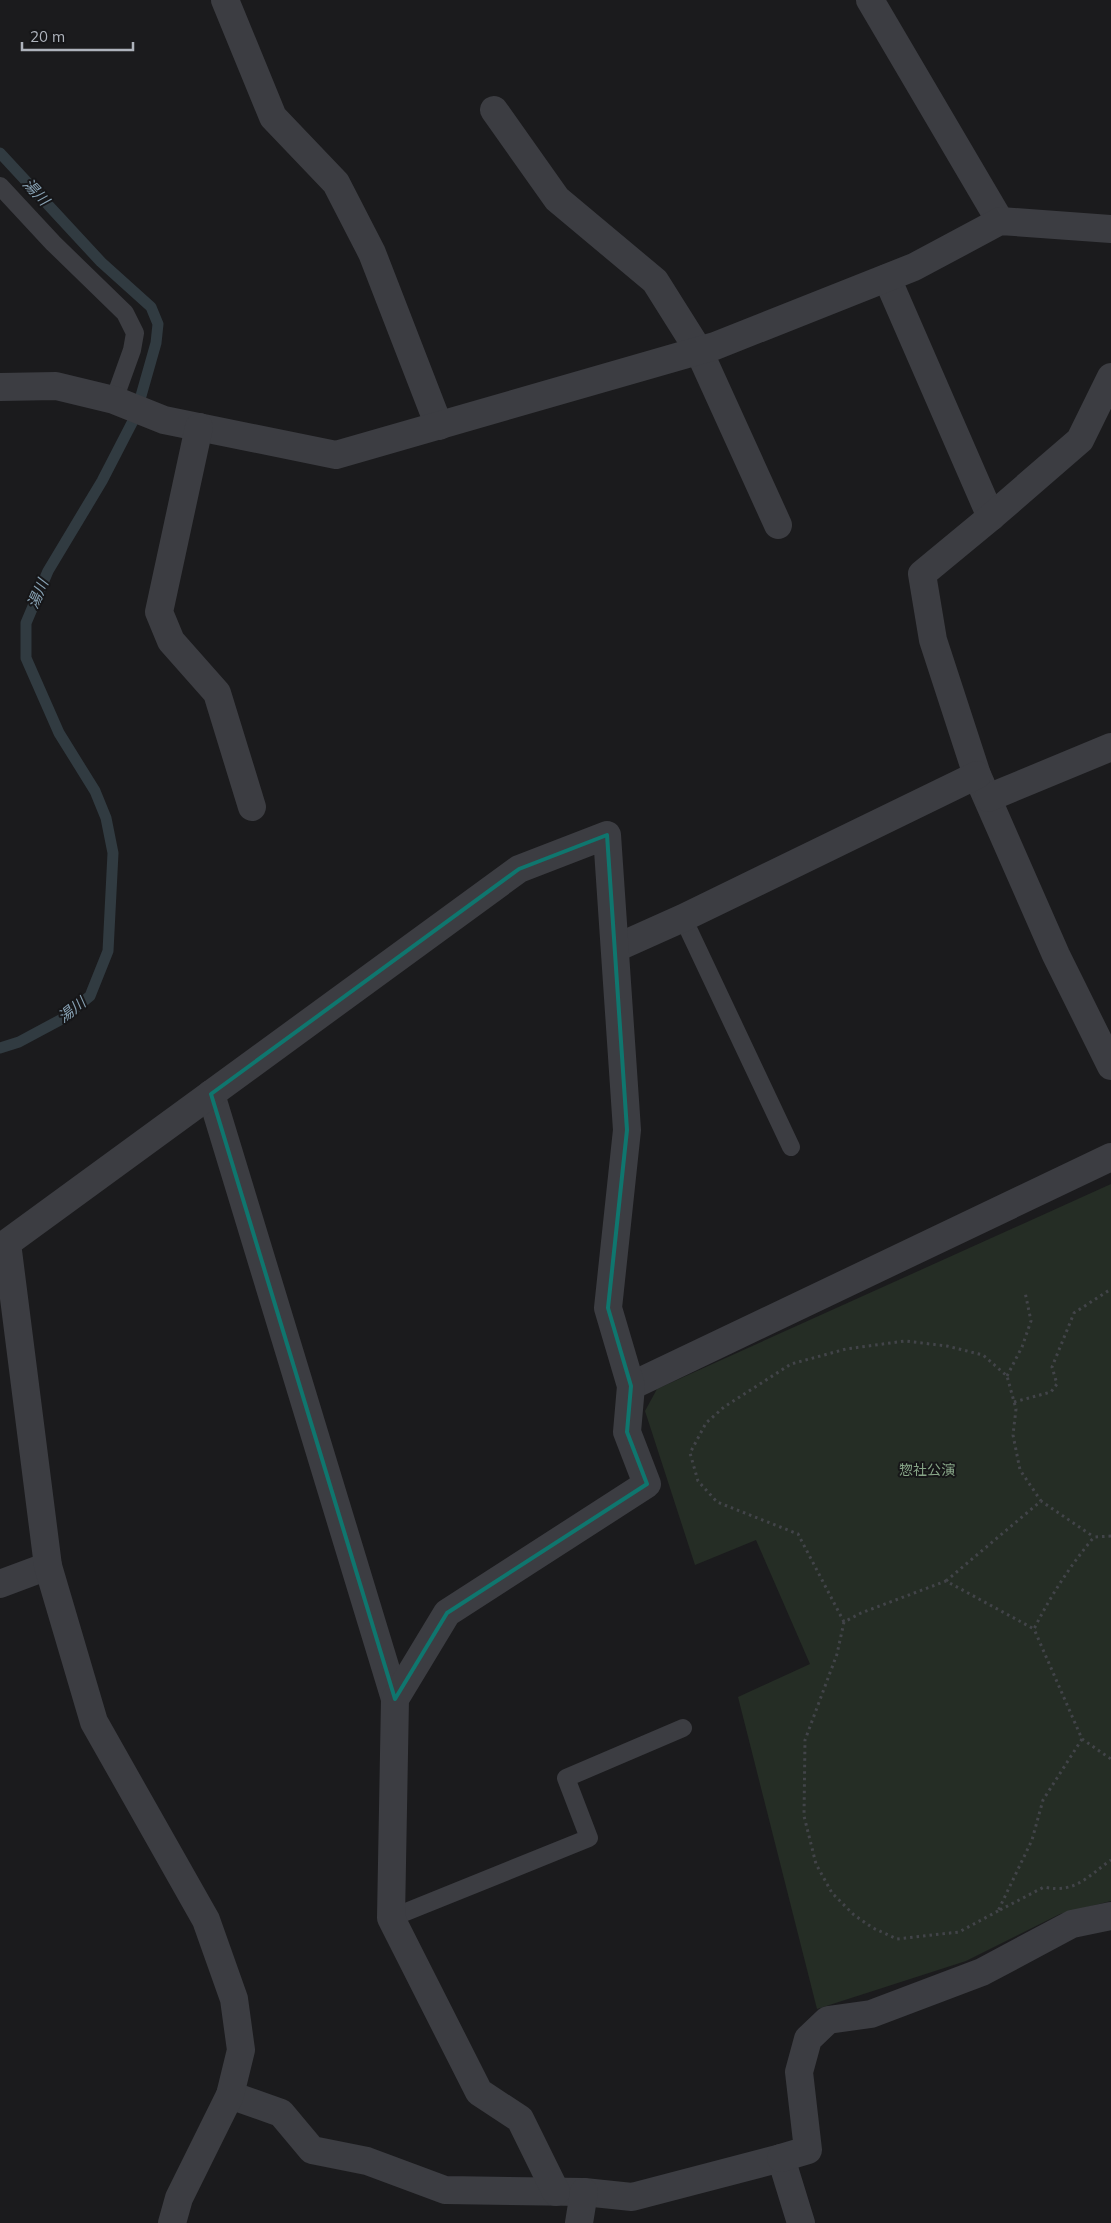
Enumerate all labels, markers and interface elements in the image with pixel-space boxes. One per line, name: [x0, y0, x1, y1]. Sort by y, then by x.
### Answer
scale bar: [22, 20, 134, 52]
text: 20 m: [30, 27, 65, 46]
water label: 湯川: [19, 174, 55, 211]
water label: 湯川: [23, 574, 53, 611]
water label: 湯川: [54, 992, 91, 1026]
park label: 惣社公演: [899, 1461, 955, 1479]

